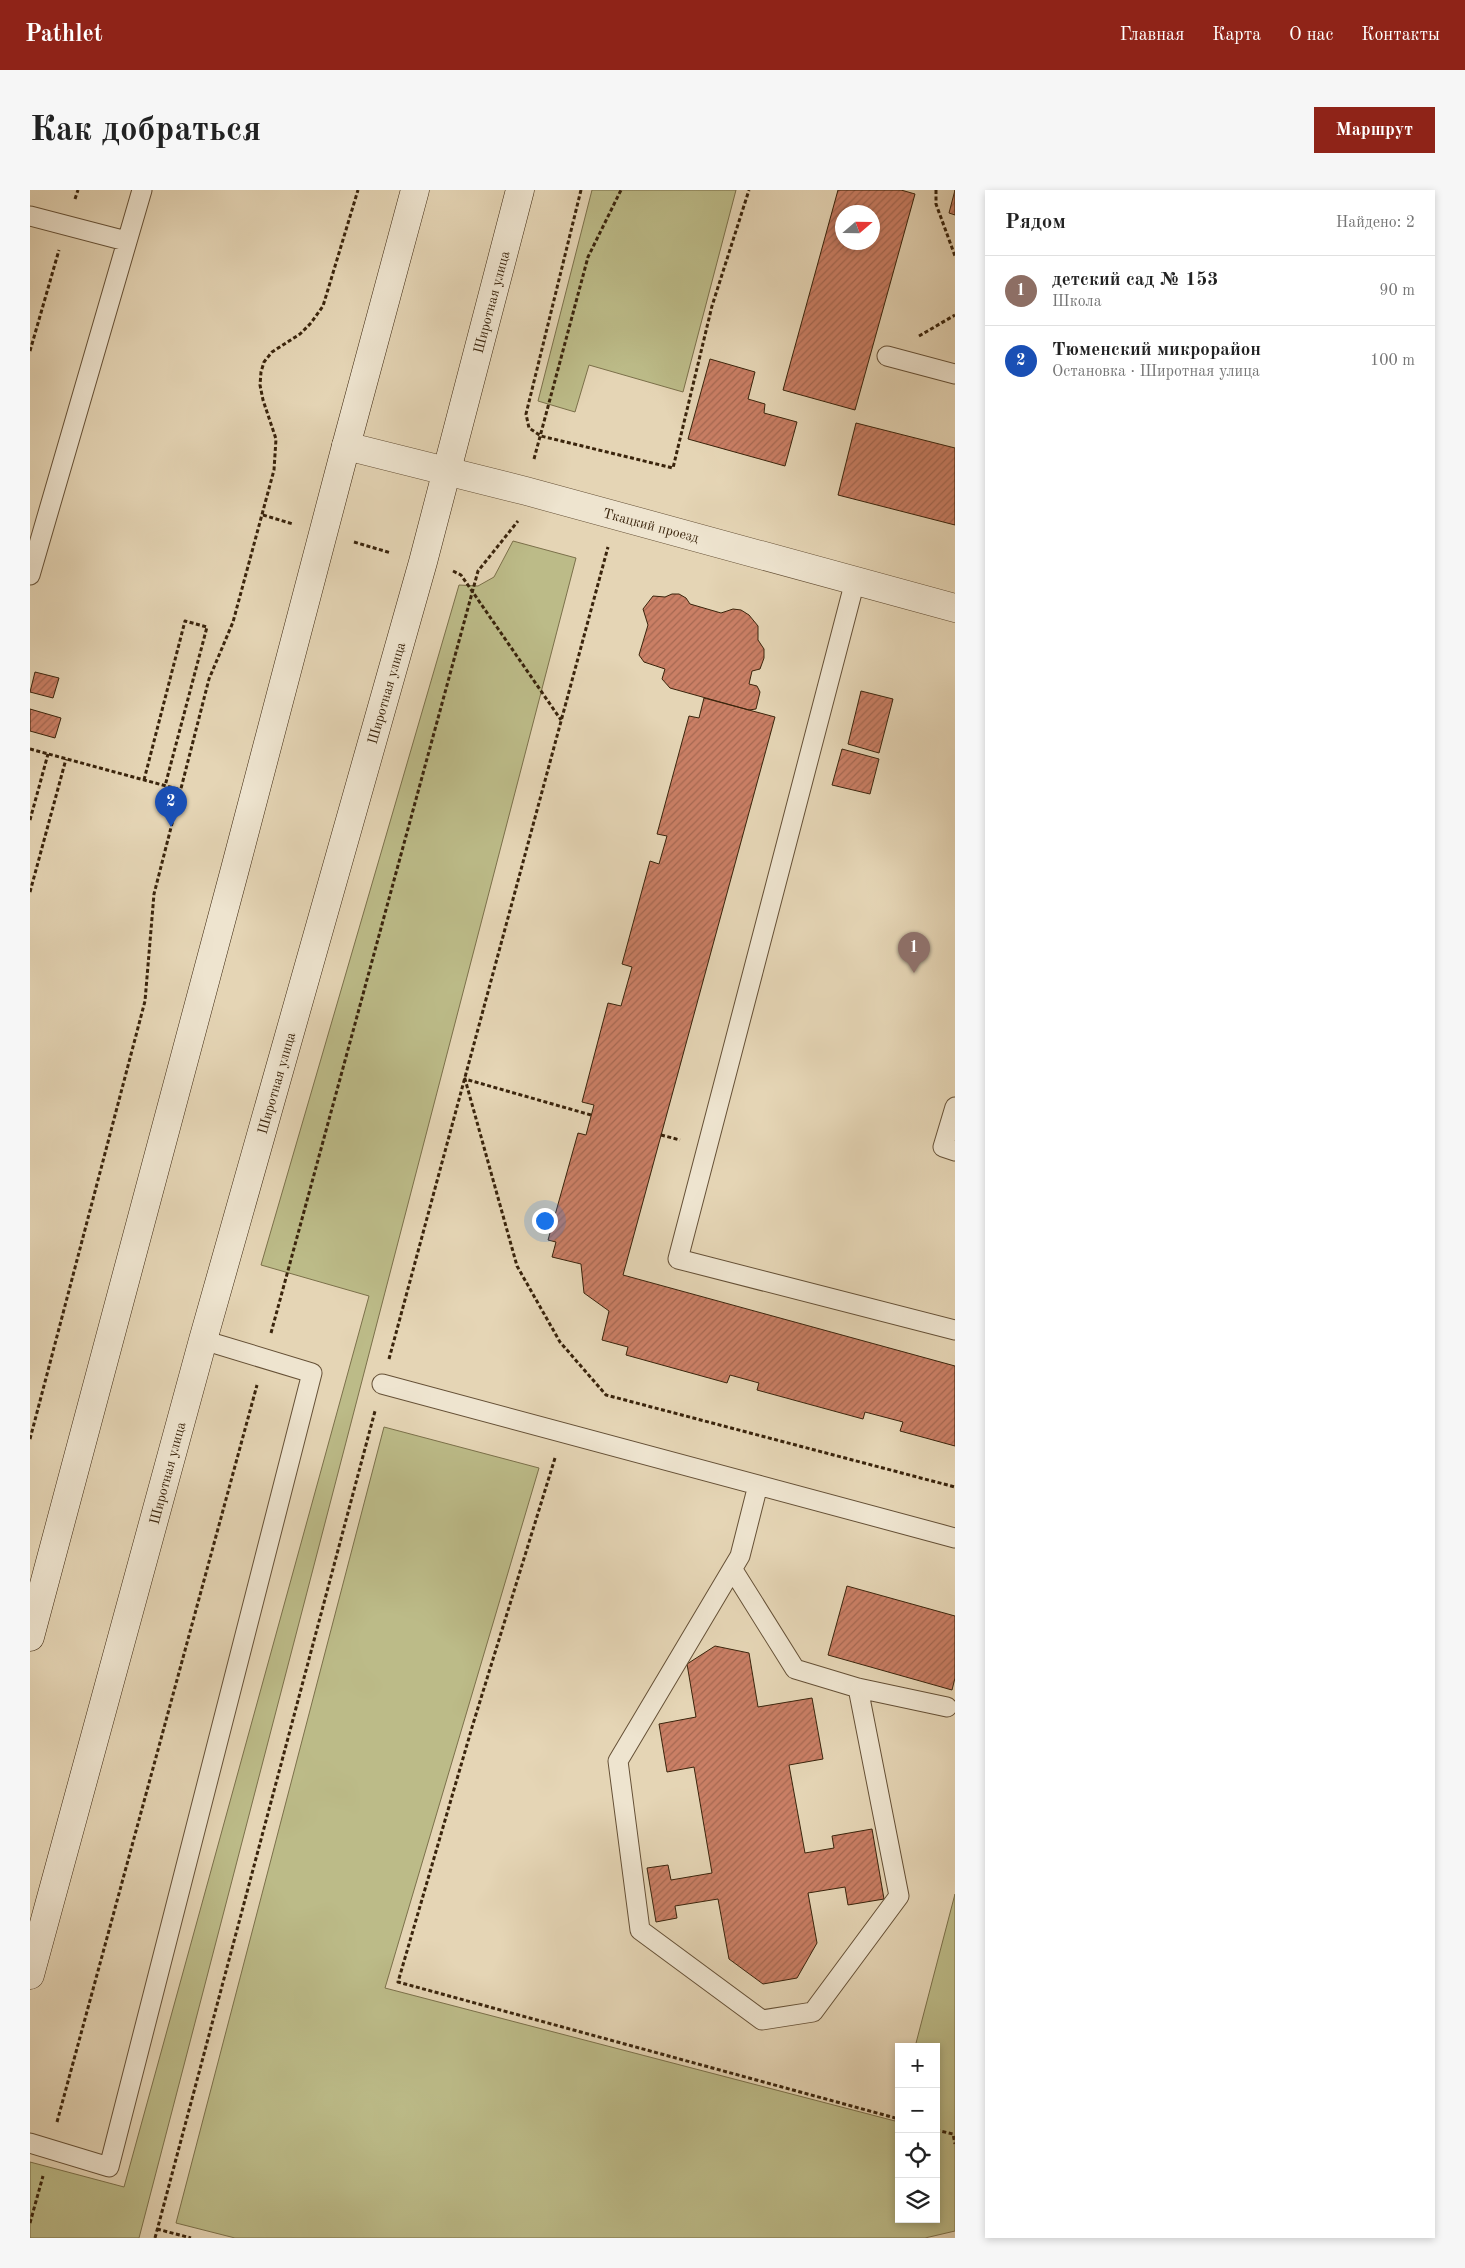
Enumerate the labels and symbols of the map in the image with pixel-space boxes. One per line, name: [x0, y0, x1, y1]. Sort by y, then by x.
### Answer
north arrow: [835, 205, 880, 250]
street label: Широтная улица: [472, 249, 512, 355]
street label: Ткацкий проезд: [601, 506, 700, 546]
street label: Широтная улица: [366, 641, 408, 746]
pin: 2: [155, 786, 187, 827]
pin: 1: [898, 932, 930, 973]
street label: Широтная улица: [256, 1031, 298, 1136]
your location: [532, 1208, 558, 1234]
street label: Широтная улица: [148, 1420, 188, 1526]

